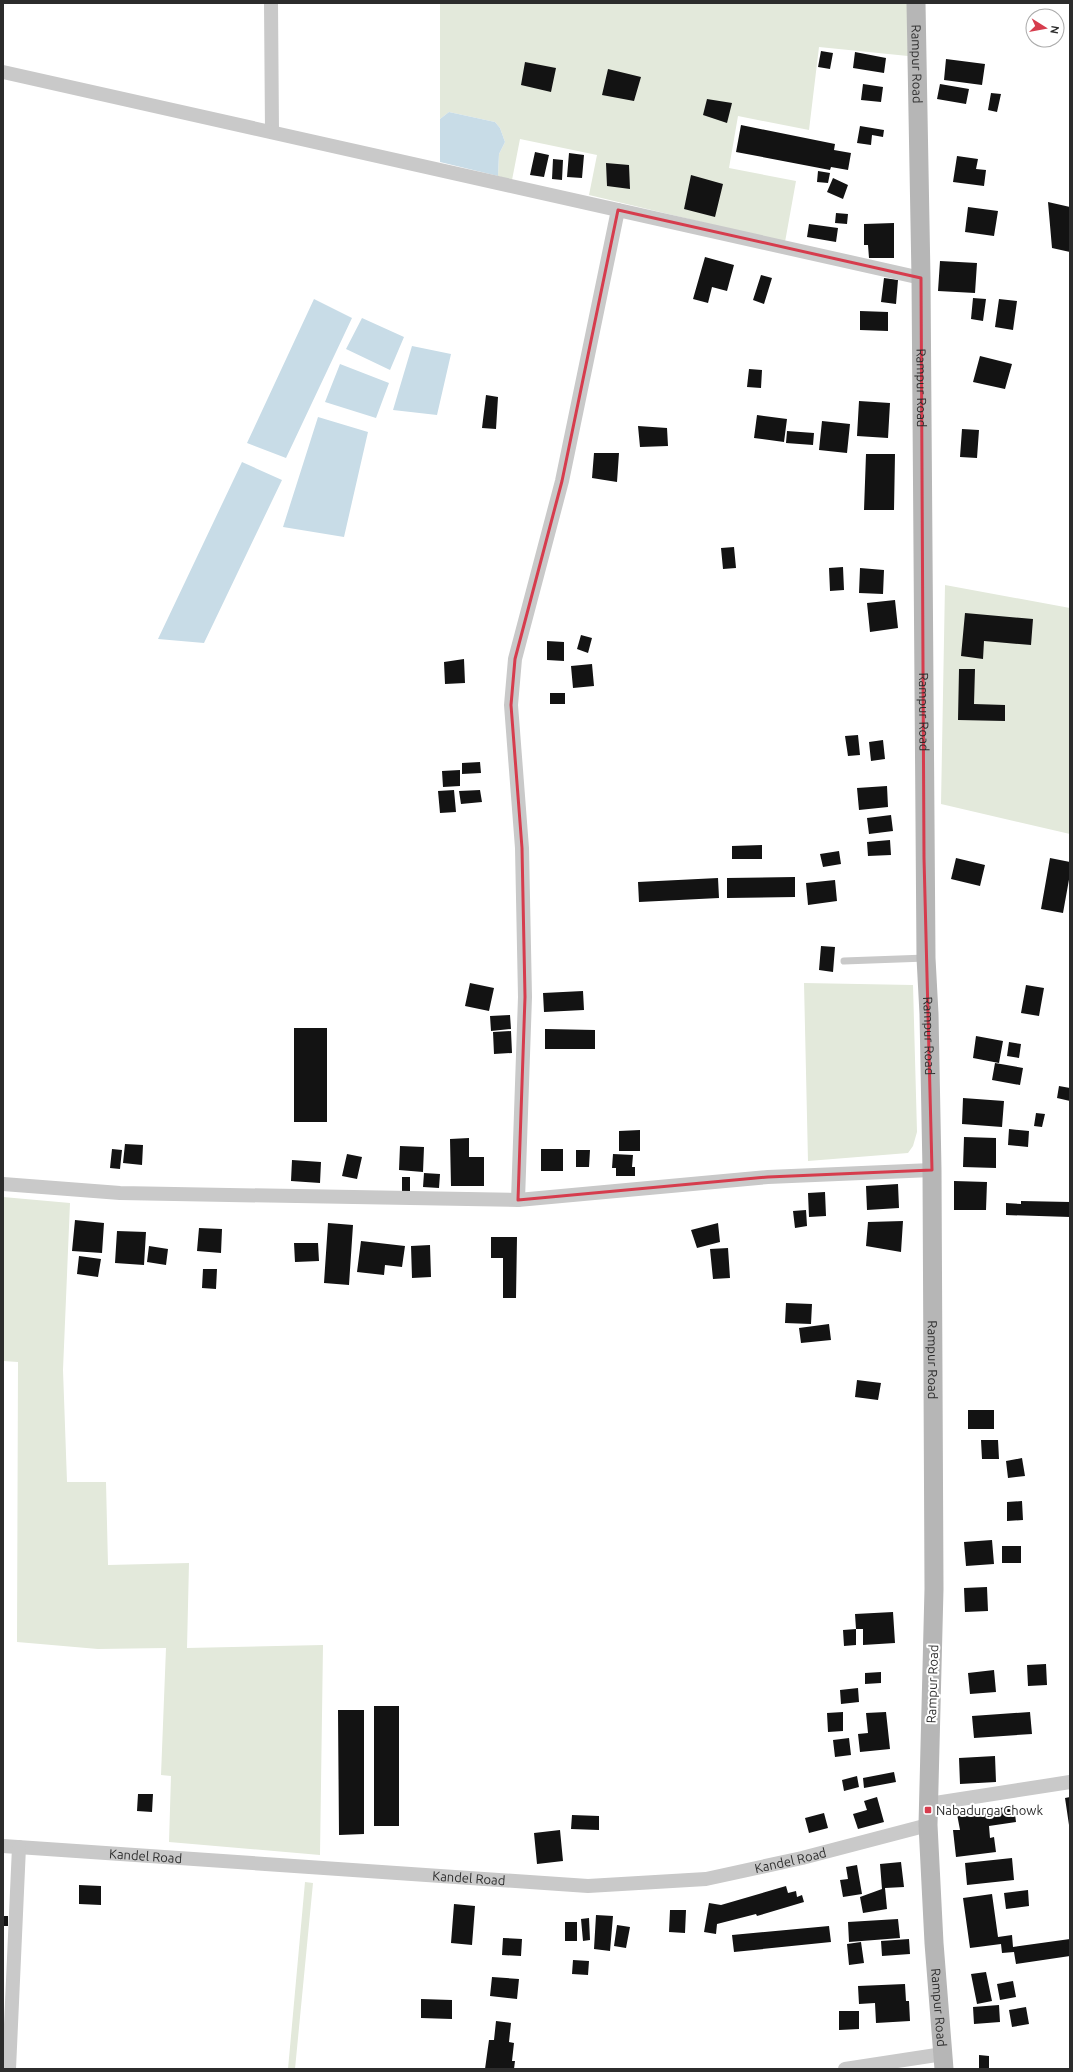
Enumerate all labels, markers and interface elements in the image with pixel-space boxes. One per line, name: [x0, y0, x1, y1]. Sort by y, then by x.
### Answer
north arrow: [1025, 8, 1065, 48]
street label: Rampur Road: [909, 24, 925, 104]
text: N: [1048, 25, 1061, 35]
street label: Rampur Road: [915, 348, 929, 427]
street label: Rampur Road: [917, 672, 931, 751]
street label: Rampur Road: [921, 996, 937, 1075]
street label: Rampur Road: [926, 1320, 940, 1399]
street label: Rampur Road: [924, 1644, 940, 1724]
place label: Nabadurga Chowk: [936, 1803, 1043, 1817]
marker: Nabadurga Chowk: [923, 1805, 933, 1815]
street label: Kandel Road: [753, 1845, 828, 1875]
street label: Kandel Road: [109, 1846, 183, 1865]
street label: Kandel Road: [432, 1868, 506, 1887]
street label: Rampur Road: [929, 1967, 949, 2047]

